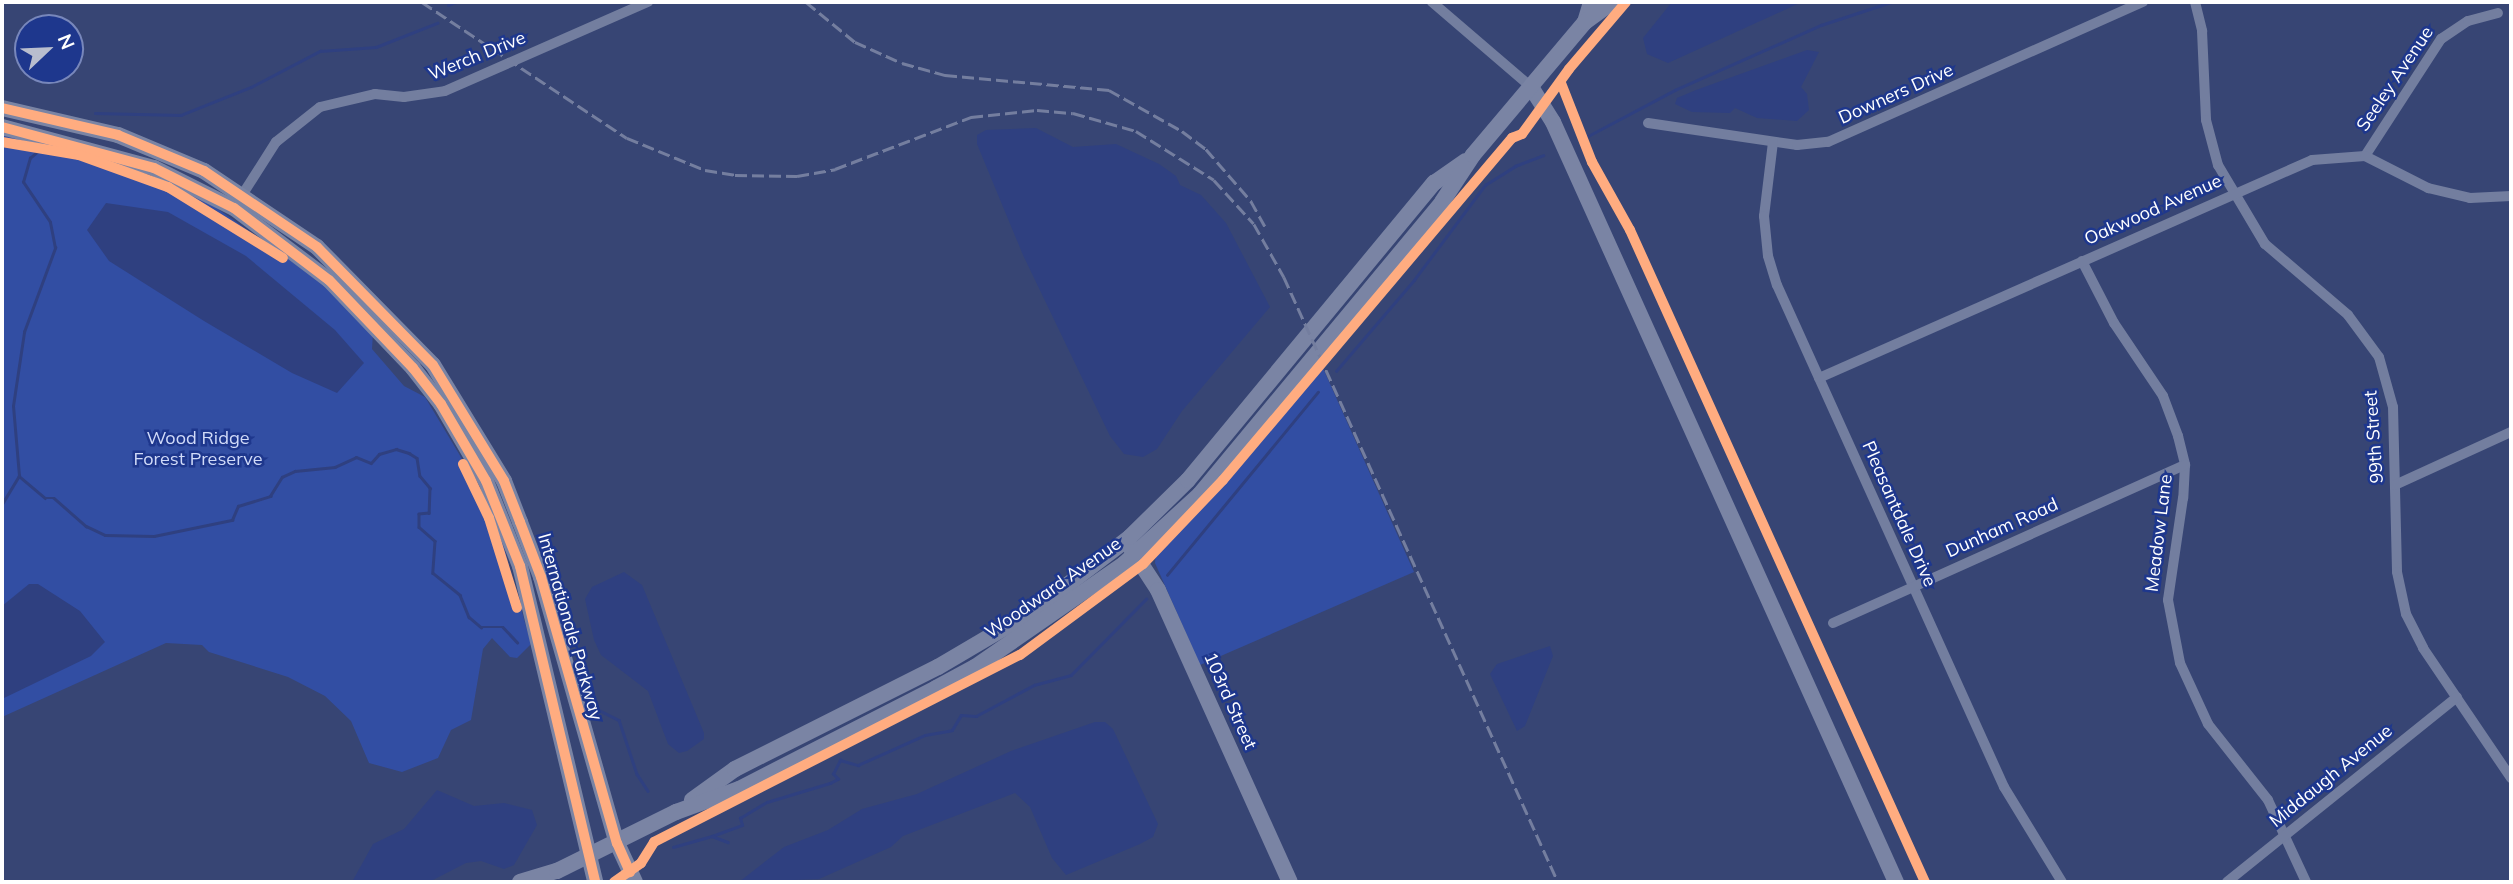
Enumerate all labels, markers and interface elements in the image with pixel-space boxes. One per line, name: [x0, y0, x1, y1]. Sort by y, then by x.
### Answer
north arrow: [14, 14, 84, 84]
street label: Seeley Avenue: [2352, 23, 2438, 135]
street label: Werch Drive: [425, 27, 529, 85]
text: N: [53, 30, 80, 53]
street label: Downers Drive: [1835, 59, 1957, 129]
street label: Oakwood Avenue: [2081, 170, 2225, 250]
street label: 99th Street: [2360, 390, 2388, 484]
park label: Wood Ridge Forest Preserve: [134, 428, 262, 471]
street label: Pleasantdale Drive: [1857, 438, 1941, 590]
street label: Meadow Lane: [2141, 473, 2177, 593]
street label: Dunham Road: [1943, 494, 2061, 562]
street label: Internationale Parkway: [533, 531, 607, 723]
street label: Woodward Avenue: [981, 533, 1125, 643]
street label: 103rd Street: [1199, 649, 1261, 753]
street label: Middaugh Avenue: [2265, 720, 2397, 832]

